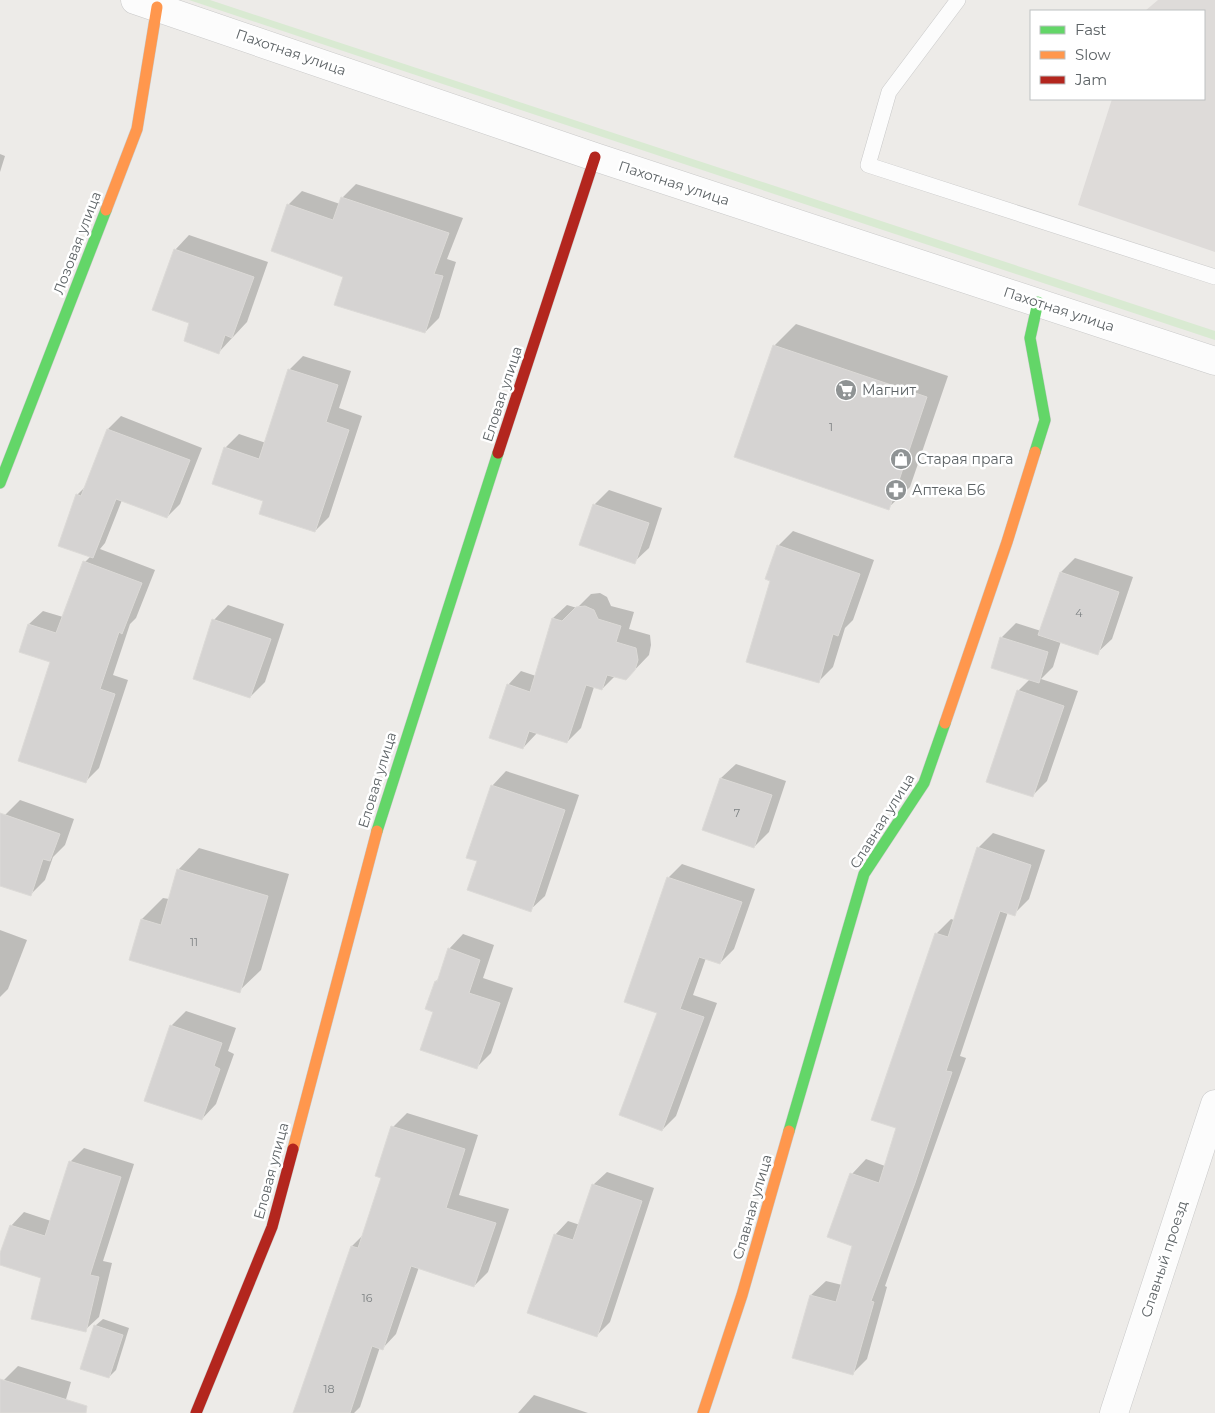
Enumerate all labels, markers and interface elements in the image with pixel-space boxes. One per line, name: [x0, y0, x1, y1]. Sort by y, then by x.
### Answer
legend: [1030, 10, 1205, 100]
text: Fast: [1075, 20, 1106, 39]
street label: Пахотная улица: [233, 25, 349, 79]
text: Slow: [1075, 45, 1111, 64]
text: Jam: [1074, 70, 1107, 89]
street label: Пахотная улица: [616, 157, 732, 209]
street label: Лозовая улица: [49, 189, 105, 297]
street label: Пахотная улица: [1001, 283, 1117, 335]
street label: Еловая улица: [478, 344, 526, 444]
supermarket icon: Магнит: [834, 378, 858, 402]
place label: Магнит: [862, 381, 916, 399]
house number: 1: [829, 420, 833, 434]
shop icon: Старая прага: [889, 447, 913, 471]
place label: Старая прага: [917, 450, 1013, 468]
pharmacy icon: Аптека Б6: [884, 478, 908, 502]
place label: Аптека Б6: [912, 481, 986, 499]
house number: 4: [1075, 606, 1083, 620]
street label: Еловая улица: [354, 730, 400, 830]
street label: Славная улица: [846, 770, 918, 872]
house number: 7: [734, 806, 740, 820]
house number: 11: [190, 935, 198, 949]
street label: Еловая улица: [249, 1121, 293, 1221]
street label: Славная улица: [728, 1152, 776, 1262]
street label: Славный проезд: [1137, 1198, 1191, 1320]
house number: 16: [362, 1291, 373, 1305]
house number: 18: [324, 1382, 335, 1396]

